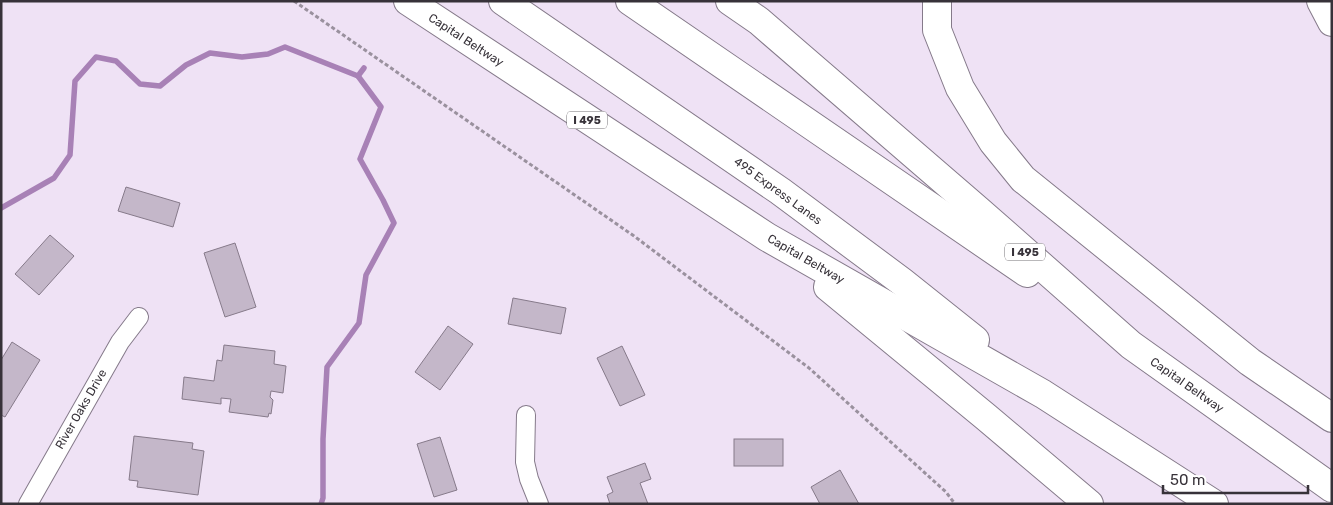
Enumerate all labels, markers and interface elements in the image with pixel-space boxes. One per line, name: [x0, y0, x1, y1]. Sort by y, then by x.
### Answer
street label: Capital Beltway: [426, 11, 506, 70]
road number: I 495: [567, 112, 607, 128]
street label: 495 Express Lanes: [731, 154, 825, 228]
street label: Capital Beltway: [765, 231, 847, 287]
road number: I 495: [1005, 243, 1045, 260]
street label: Capital Beltway: [1147, 354, 1227, 416]
street label: River Oaks Drive: [52, 366, 110, 451]
scale bar: [1163, 462, 1308, 494]
text: 50 m: [1170, 471, 1205, 489]

